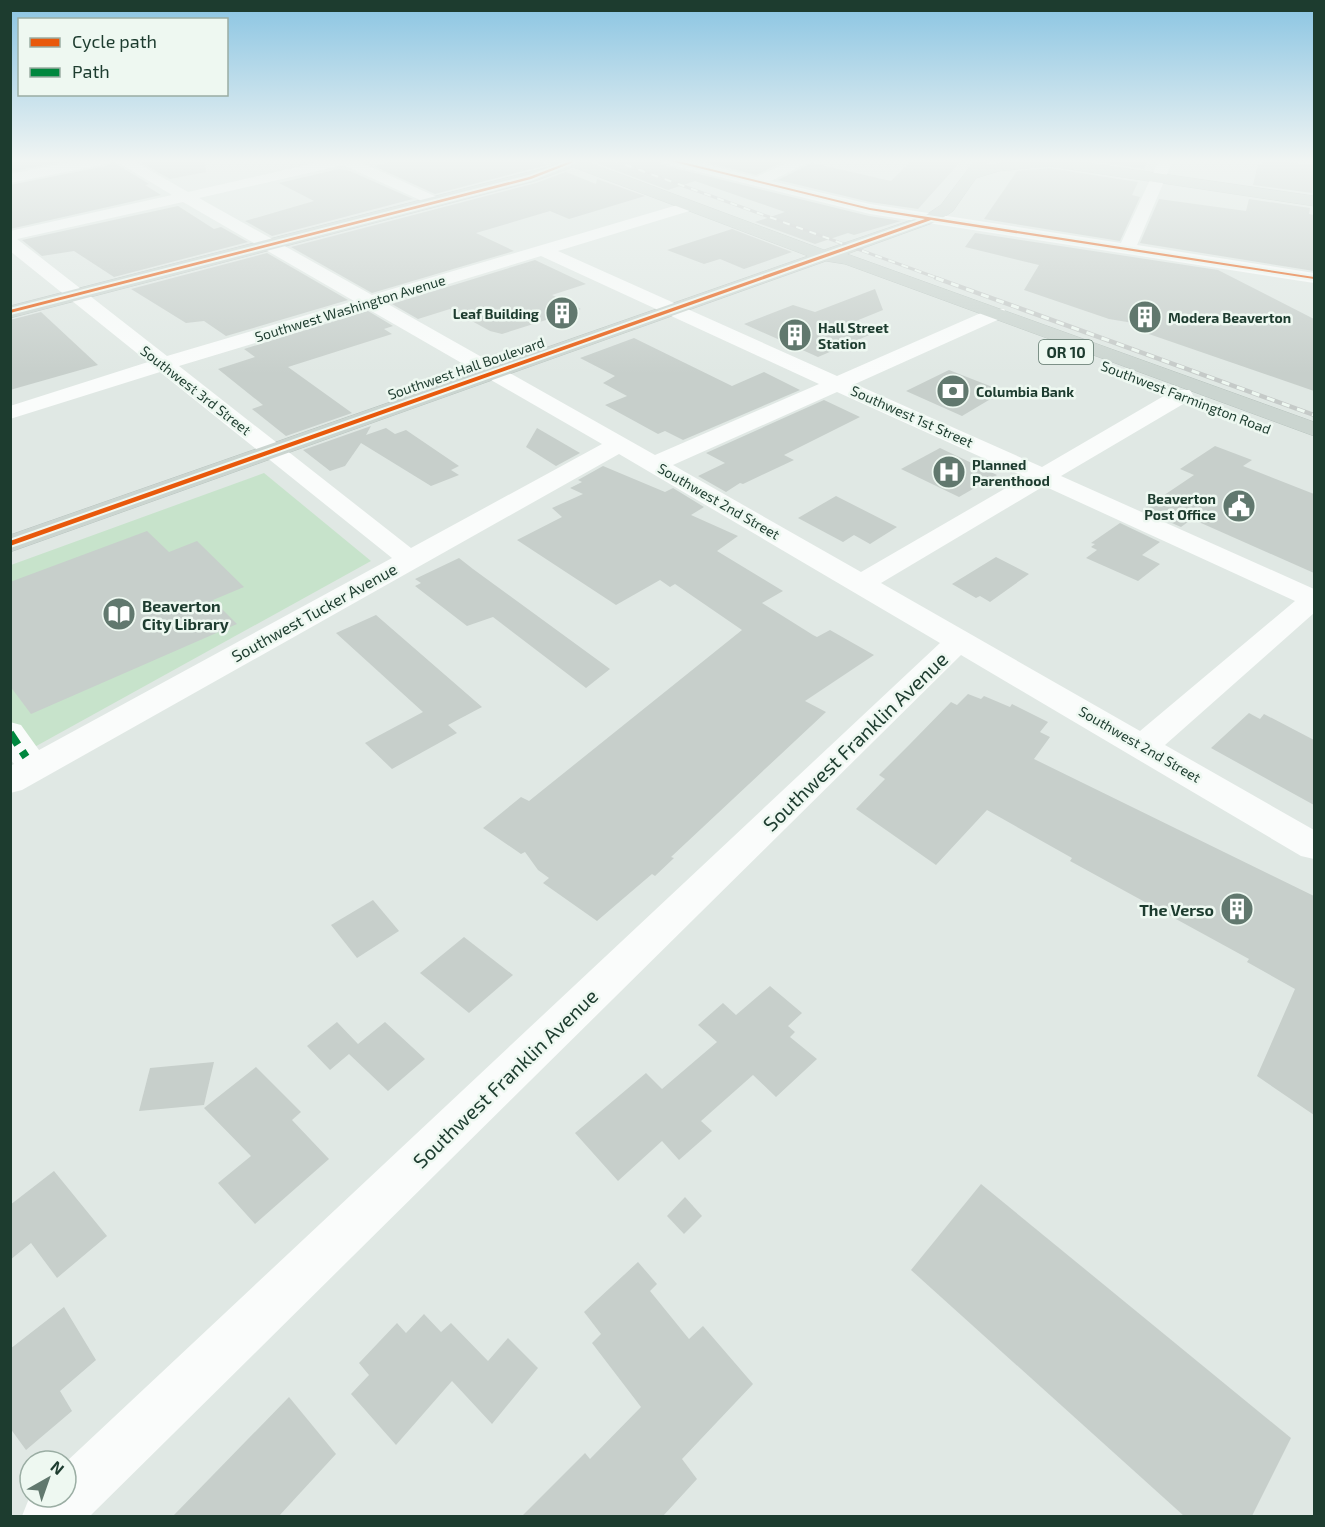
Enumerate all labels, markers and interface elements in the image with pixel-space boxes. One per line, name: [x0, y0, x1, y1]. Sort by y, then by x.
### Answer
legend: [18, 18, 228, 96]
text: Cycle path: [72, 30, 157, 52]
text: Path: [72, 60, 110, 82]
street label: Southwest Washington Avenue: [253, 271, 447, 345]
building icon: Leaf Building: [544, 295, 580, 331]
building icon: Modera Beaverton: [1127, 299, 1163, 335]
place label: Leaf Building: [453, 305, 539, 322]
place label: Modera Beaverton: [1168, 309, 1291, 326]
building icon: Hall Street Station: [777, 317, 813, 353]
place label: Hall Street Station: [818, 319, 889, 352]
street label: Southwest Hall Boulevard: [385, 333, 547, 403]
road number: OR 10: [1039, 340, 1093, 364]
street label: Southwest 3rd Street: [138, 342, 254, 438]
street label: Southwest Farmington Road: [1099, 357, 1273, 437]
bank icon: Columbia Bank: [935, 373, 971, 409]
street label: Southwest 1st Street: [848, 381, 976, 451]
place label: Columbia Bank: [976, 383, 1074, 400]
hospital icon: Planned Parenthood: [931, 454, 967, 490]
place label: Planned Parenthood: [972, 456, 1050, 489]
street label: Southwest 2nd Street: [655, 459, 783, 543]
public building icon: Beaverton Post Office: [1221, 488, 1257, 524]
place label: Beaverton Post Office: [1144, 490, 1216, 523]
street label: Southwest Tucker Avenue: [228, 559, 400, 665]
library icon: Beaverton City Library: [101, 596, 137, 632]
place label: Beaverton City Library: [142, 596, 229, 634]
street label: Southwest Franklin Avenue: [758, 646, 952, 836]
street label: Southwest 2nd Street: [1076, 702, 1204, 786]
building icon: The Verso: [1219, 891, 1255, 927]
place label: The Verso: [1139, 900, 1214, 919]
street label: Southwest Franklin Avenue: [408, 983, 602, 1173]
north arrow: [18, 1449, 78, 1509]
text: N: [47, 1456, 68, 1478]

